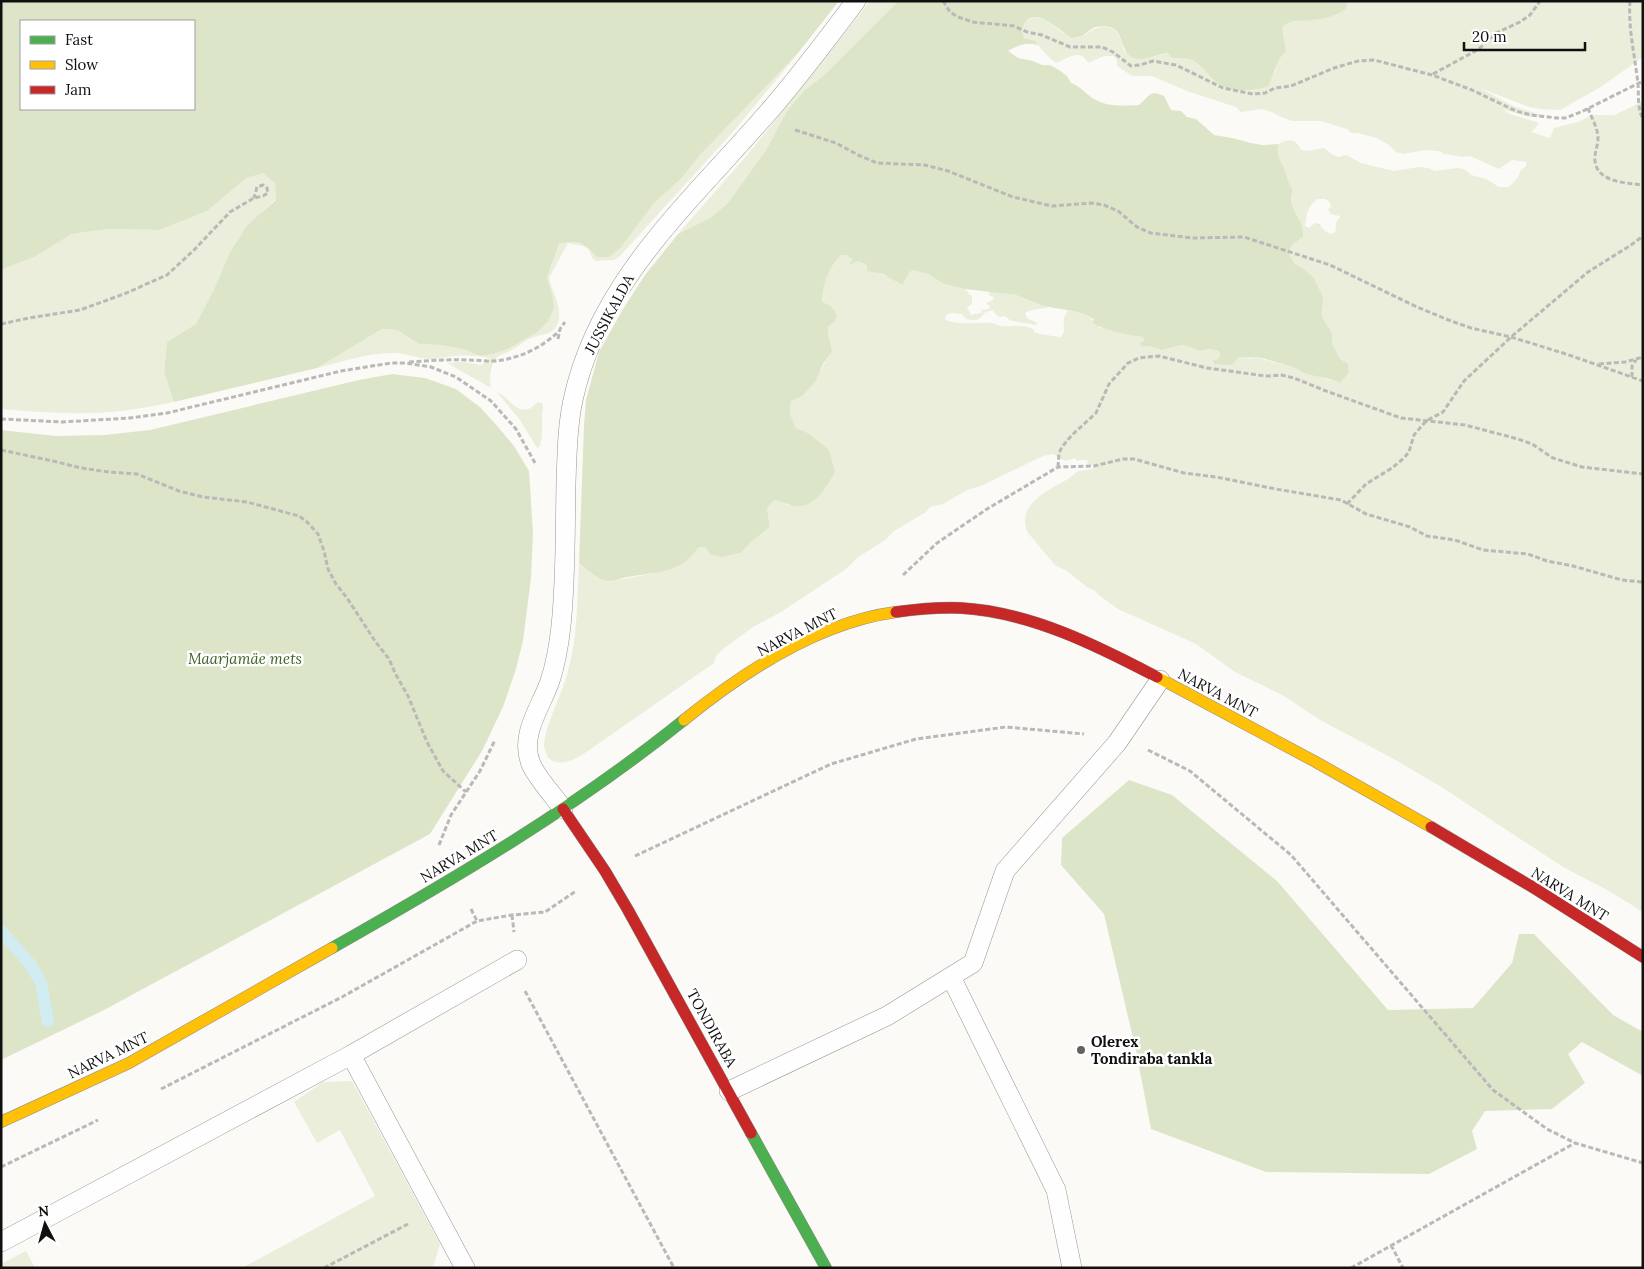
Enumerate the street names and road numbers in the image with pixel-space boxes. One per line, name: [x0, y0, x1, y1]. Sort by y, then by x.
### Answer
street label: JUSSIKALDA: [580, 270, 638, 358]
street label: NARVA MNT: [754, 604, 841, 660]
street label: NARVA MNT: [1175, 664, 1261, 722]
street label: NARVA MNT: [417, 825, 502, 887]
street label: NARVA MNT: [1528, 863, 1612, 925]
street label: TONDIRABA: [683, 985, 742, 1071]
street label: NARVA MNT: [65, 1027, 152, 1083]

